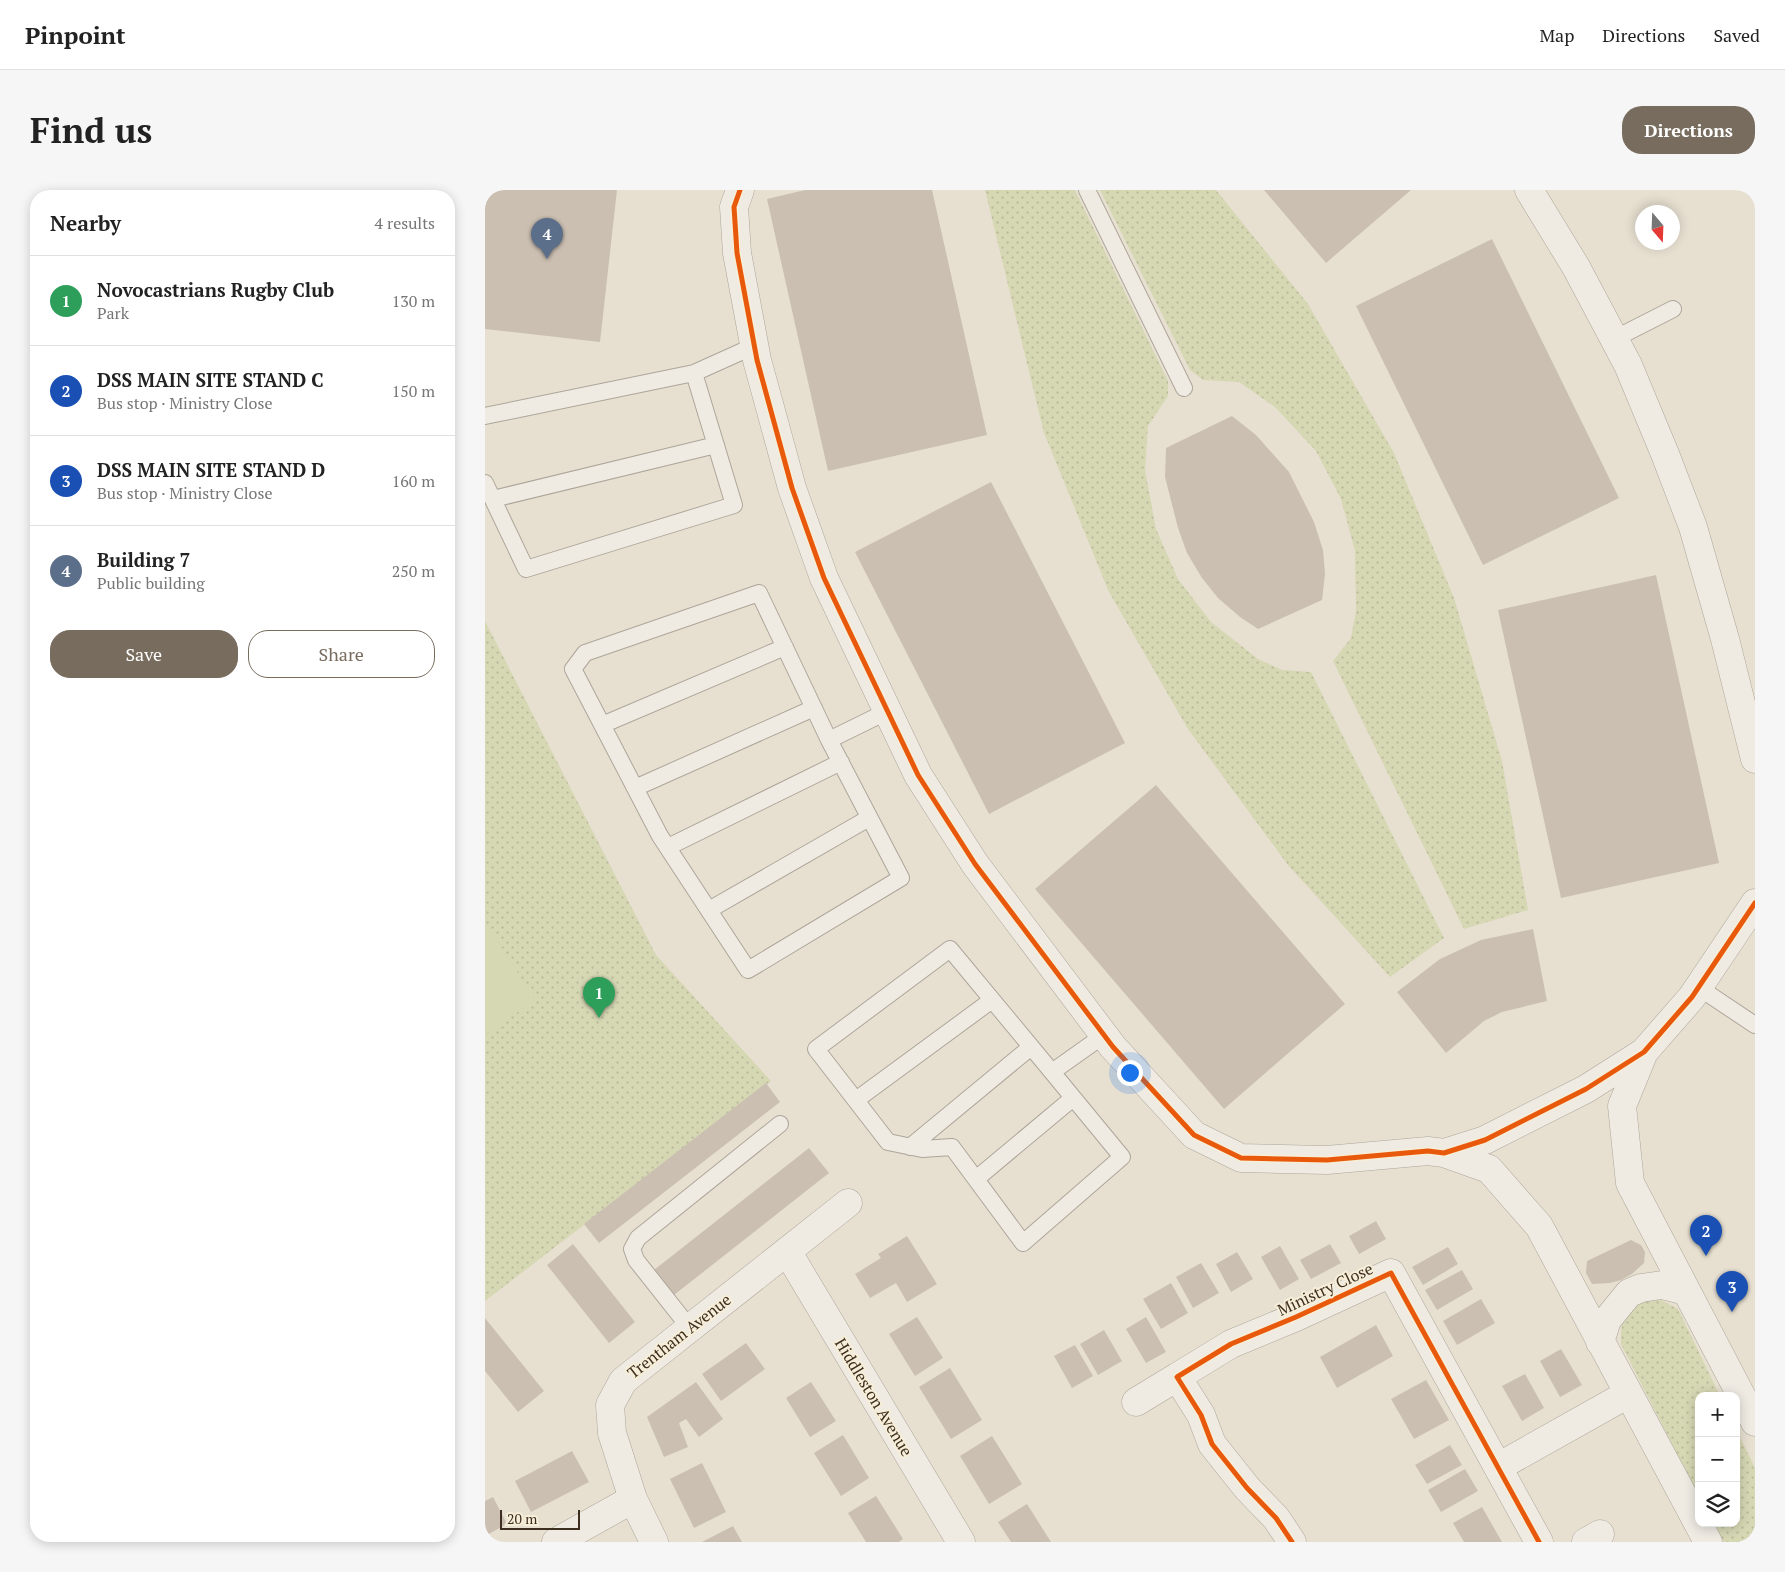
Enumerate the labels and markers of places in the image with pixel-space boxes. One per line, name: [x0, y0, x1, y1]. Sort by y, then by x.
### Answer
pin: 4: [531, 218, 563, 259]
pin: 1: [583, 977, 615, 1018]
pin: 2: [1690, 1215, 1722, 1256]
pin: 3: [1716, 1271, 1748, 1312]

